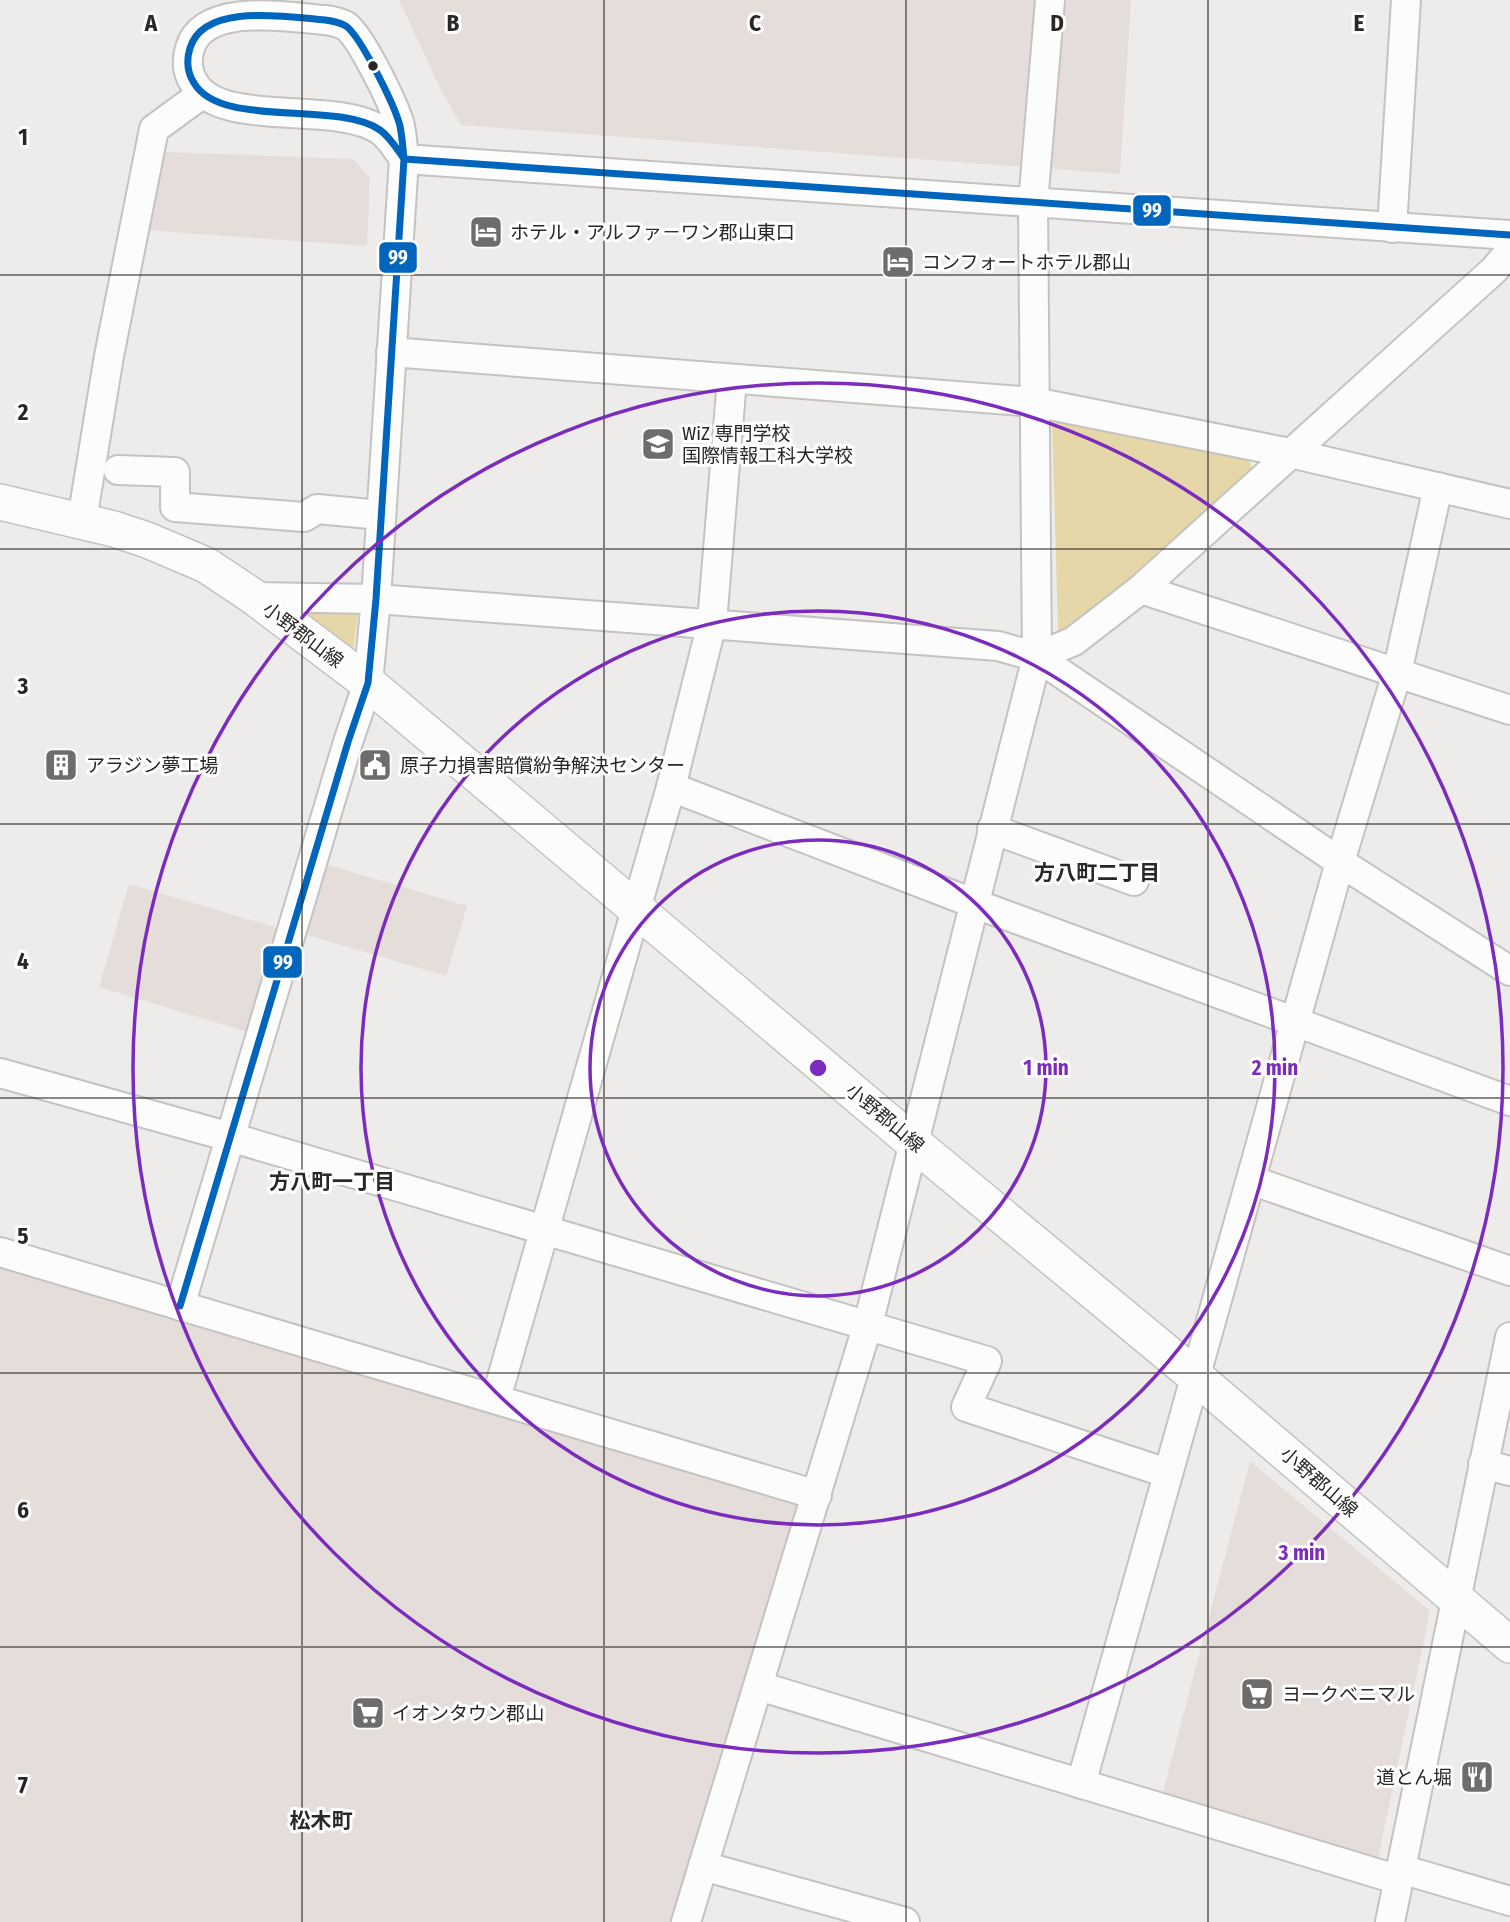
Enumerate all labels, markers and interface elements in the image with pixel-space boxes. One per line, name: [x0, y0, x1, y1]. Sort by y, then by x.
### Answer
text: A: [144, 9, 158, 37]
text: B: [447, 9, 460, 37]
text: C: [749, 9, 761, 37]
text: D: [1050, 9, 1064, 37]
text: E: [1354, 9, 1365, 37]
unlabelled marker: [366, 59, 380, 73]
text: 1: [18, 123, 28, 151]
line badge: 99: [1132, 194, 1172, 227]
text: 99: [1142, 199, 1162, 222]
hotel icon: ホテル・アルファ－ワン郡山東口: [467, 213, 505, 251]
place label: ホテル・アルファ－ワン郡山東口: [510, 221, 795, 244]
line badge: 99: [378, 241, 418, 274]
hotel icon: コンフォートホテル郡山: [879, 243, 917, 281]
text: 99: [388, 246, 408, 269]
place label: コンフォートホテル郡山: [922, 251, 1130, 274]
text: 2: [17, 398, 29, 426]
place label: WiZ 専門学校 国際情報工科大学校: [682, 422, 853, 467]
school or university icon: WiZ 専門学校 国際情報工科大学校: [639, 425, 677, 463]
street label: 小野郡山線: [258, 597, 348, 673]
text: 3: [17, 672, 29, 700]
building icon: アラジン夢工場: [42, 746, 80, 784]
public building icon: 原子力損害賠償紛争解決センター: [356, 746, 394, 784]
place label: アラジン夢工場: [86, 754, 219, 777]
place label: 原子力損害賠償紛争解決センター: [400, 754, 685, 777]
district label: 方八町二丁目: [1034, 860, 1160, 886]
line badge: 99: [262, 945, 303, 979]
text: 4: [17, 947, 29, 975]
text: 99: [273, 951, 293, 974]
text: 1 min: [1023, 1055, 1069, 1081]
text: 2 min: [1251, 1055, 1298, 1081]
centre of rings: [806, 1056, 830, 1080]
street label: 小野郡山線: [841, 1079, 929, 1157]
district label: 方八町一丁目: [269, 1169, 395, 1195]
text: 5: [17, 1222, 29, 1250]
street label: 小野郡山線: [1276, 1442, 1362, 1522]
text: 6: [17, 1496, 29, 1524]
text: 3 min: [1278, 1540, 1325, 1566]
supermarket icon: ヨークベニマル: [1238, 1675, 1276, 1713]
place label: ヨークベニマル: [1282, 1683, 1415, 1706]
supermarket icon: イオンタウン郡山: [349, 1694, 387, 1732]
place label: イオンタウン郡山: [392, 1702, 544, 1725]
restaurant icon: 道とん堀: [1458, 1758, 1496, 1796]
place label: 道とん堀: [1376, 1766, 1452, 1789]
text: 7: [18, 1771, 28, 1799]
district label: 松木町: [290, 1808, 353, 1834]

